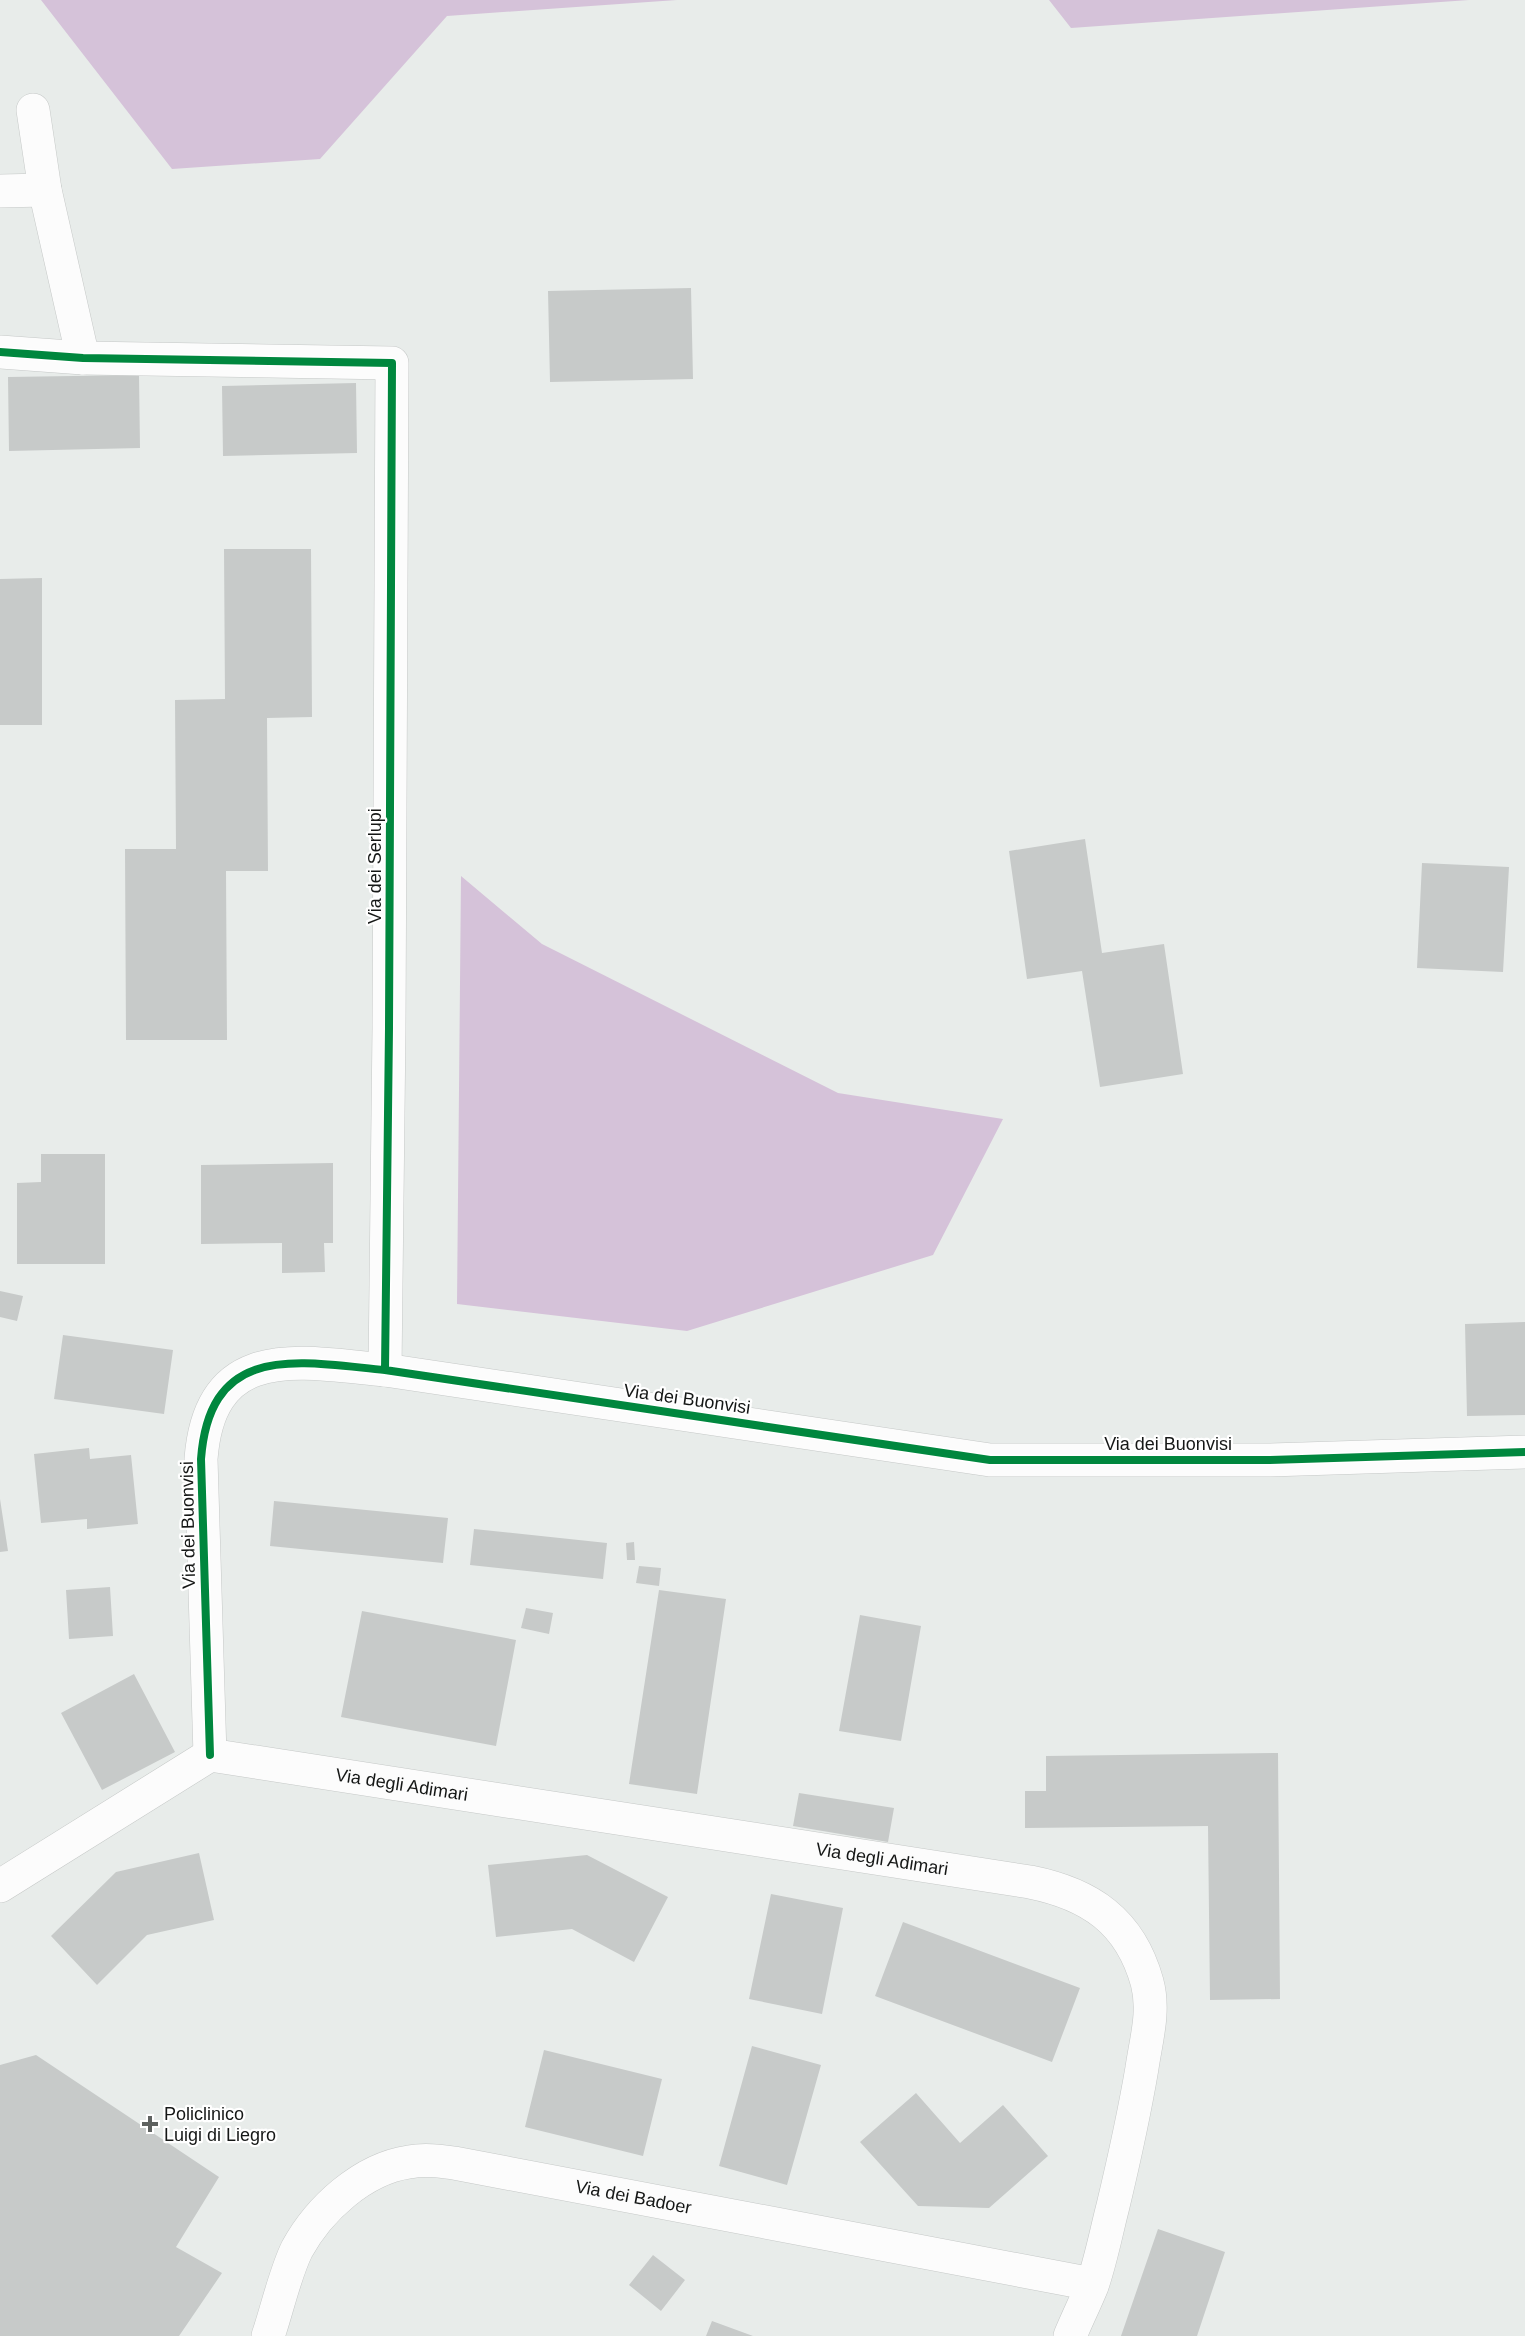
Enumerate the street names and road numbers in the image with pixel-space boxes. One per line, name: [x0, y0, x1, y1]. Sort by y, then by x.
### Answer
street label: Via dei Serlupi: [365, 808, 385, 924]
street label: Via dei Buonvisi: [622, 1380, 752, 1418]
street label: Via dei Buonvisi: [1104, 1434, 1232, 1454]
street label: Via dei Buonvisi: [177, 1461, 199, 1589]
street label: Via degli Adimari: [334, 1765, 469, 1805]
street label: Via degli Adimari: [814, 1839, 950, 1879]
street label: Via dei Badoer: [574, 2176, 693, 2218]

